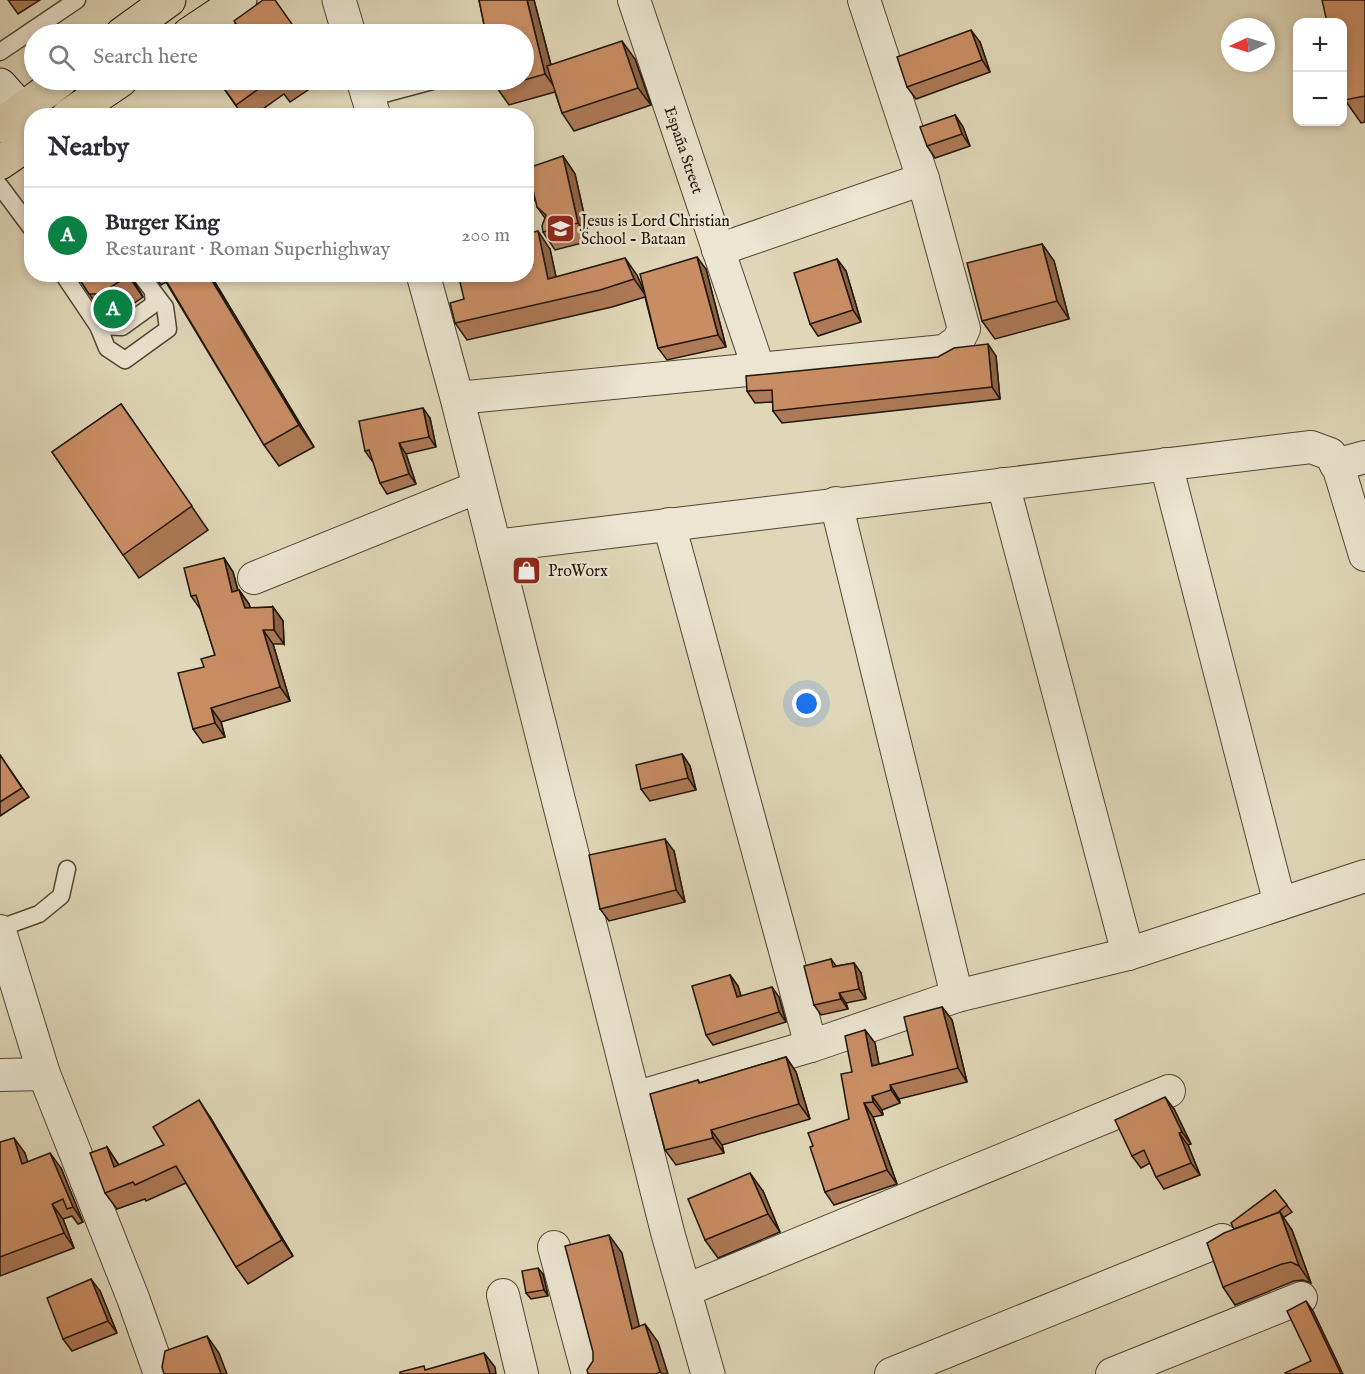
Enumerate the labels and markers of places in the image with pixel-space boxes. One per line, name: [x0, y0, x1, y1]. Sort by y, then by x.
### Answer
place label: Jesus is Lord Christian School - Bataan: [579, 212, 730, 250]
school or university icon: Jesus is Lord Christian School - Bataan: [544, 213, 576, 245]
pin: A: [94, 286, 132, 332]
shop icon: ProWorx: [511, 554, 543, 586]
place label: ProWorx: [548, 562, 608, 582]

